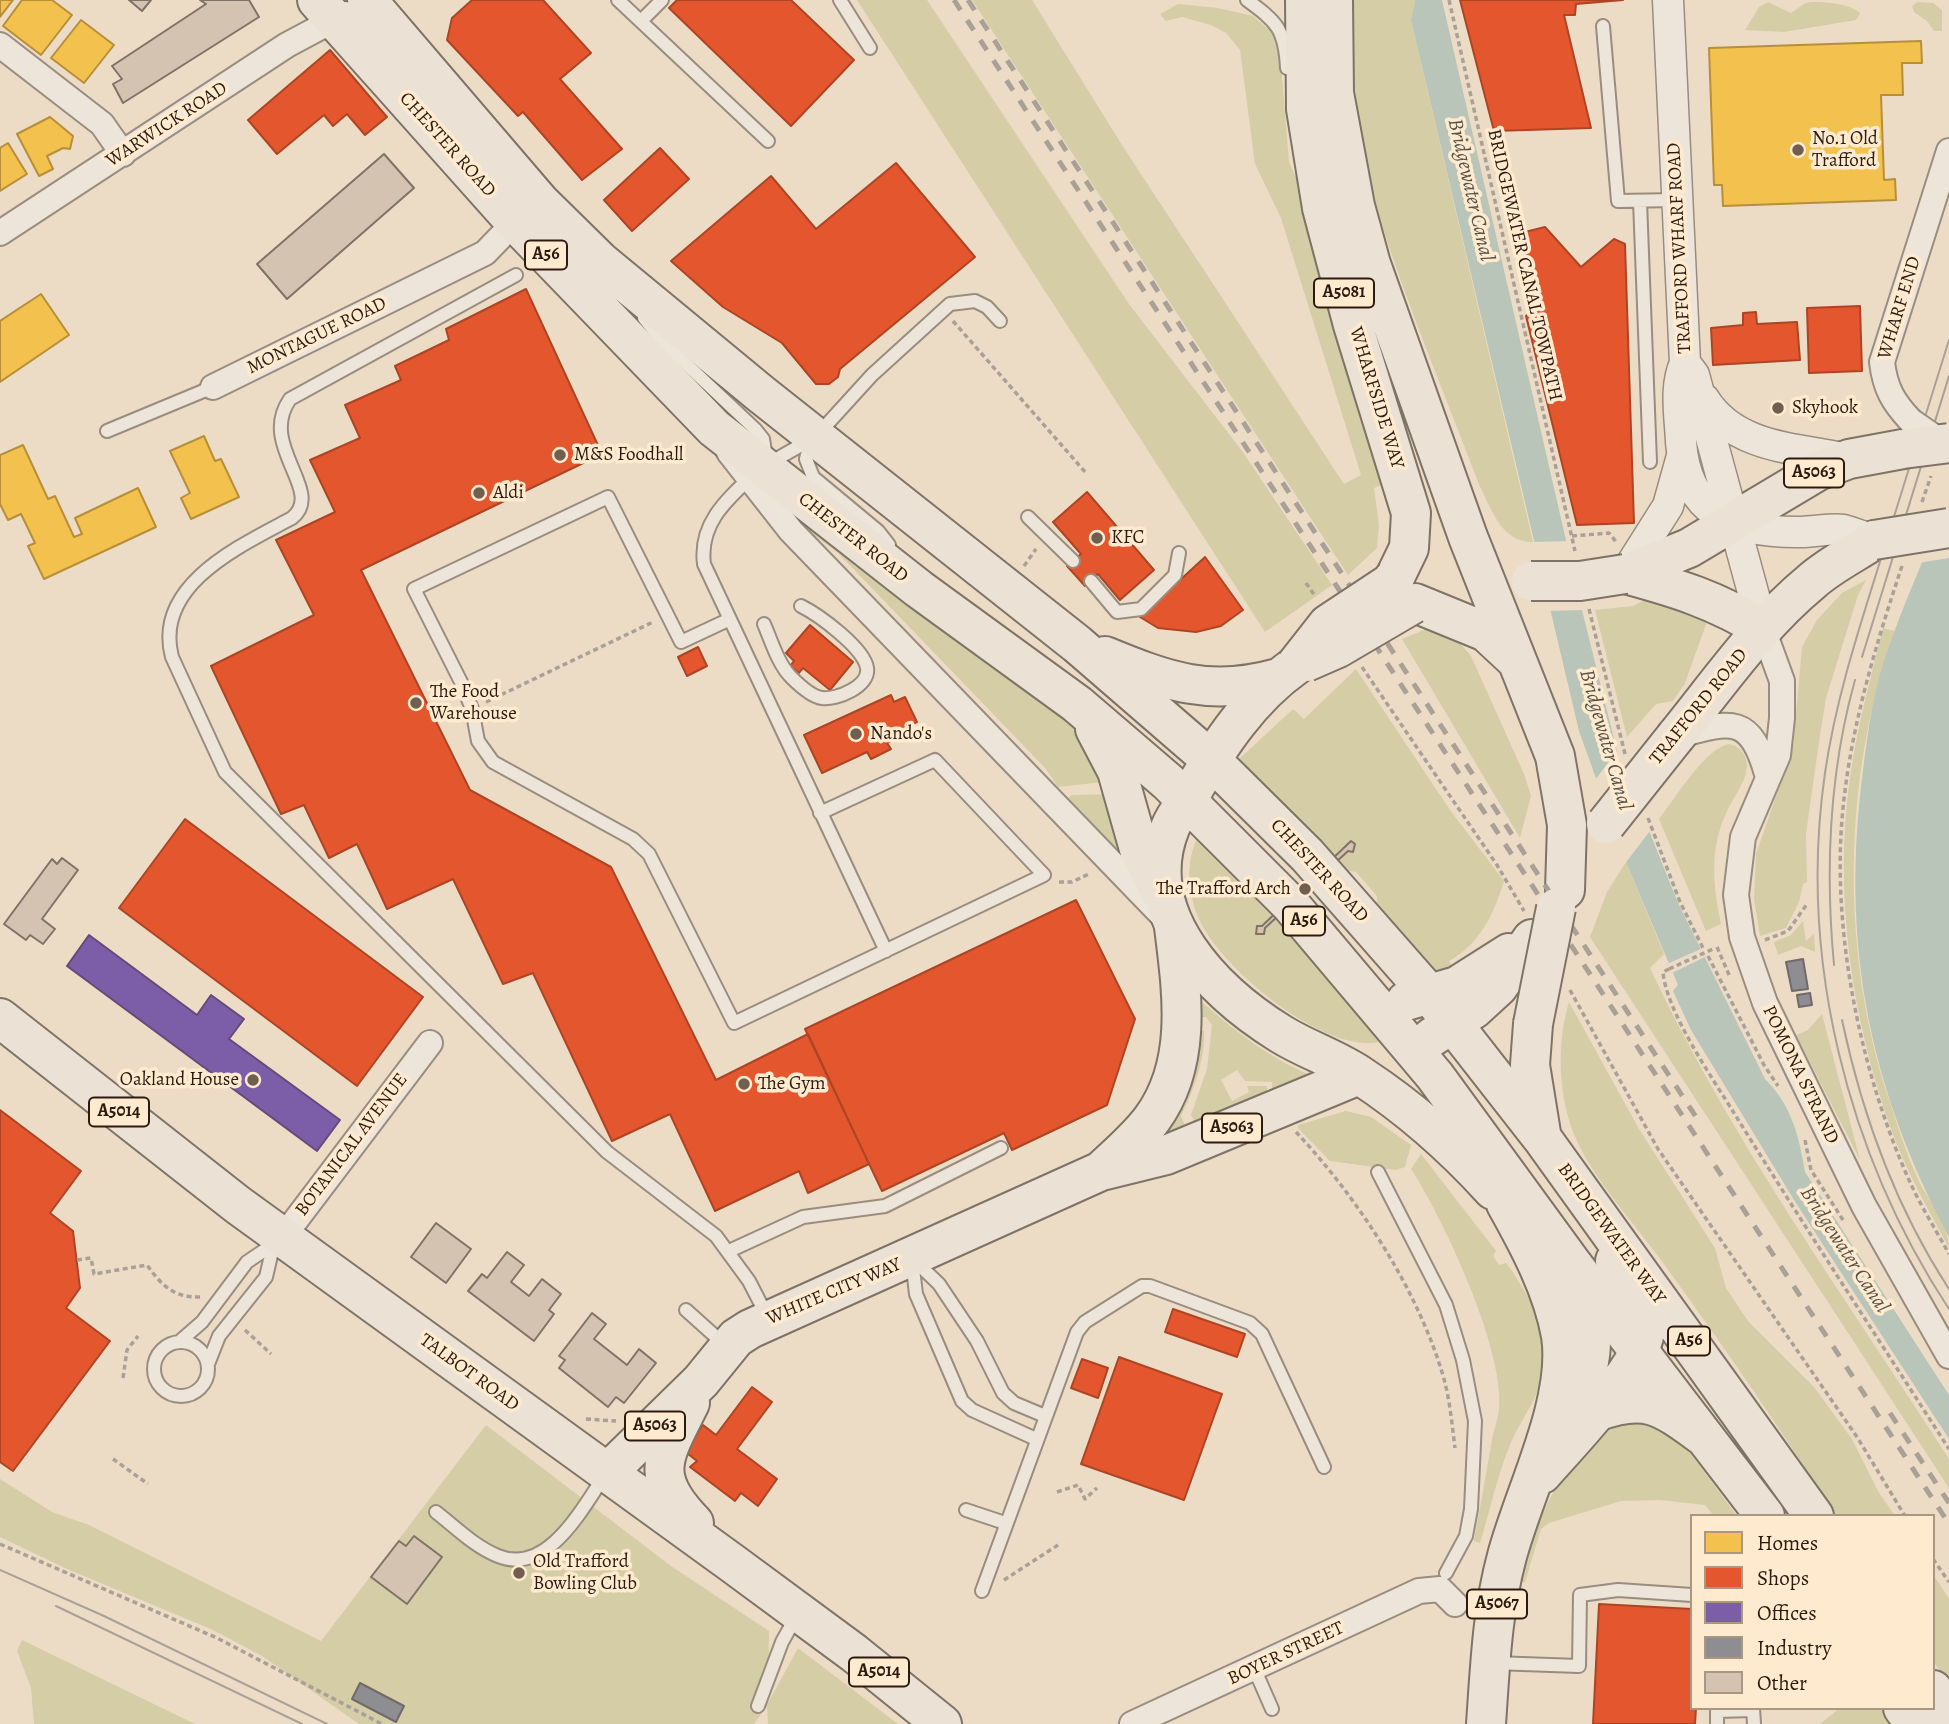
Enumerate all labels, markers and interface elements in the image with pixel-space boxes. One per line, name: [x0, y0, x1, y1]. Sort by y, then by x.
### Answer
street label: WARWICK ROAD: [102, 77, 232, 173]
street label: CHESTER ROAD: [394, 88, 500, 202]
water label: Bridgewater Canal: [1441, 116, 1499, 264]
street label: BRIDGEWATER CANAL TOWPATH: [1482, 127, 1566, 403]
place label: No.1 Old Trafford: [1812, 128, 1878, 172]
street label: TRAFFORD WHARF ROAD: [1663, 142, 1697, 354]
marker: No.1 Old Trafford: [1790, 142, 1806, 158]
road number: A56: [525, 241, 567, 270]
street label: WHARF END: [1874, 254, 1926, 362]
road number: A5081: [1314, 278, 1374, 307]
street label: MONTAGUE ROAD: [243, 292, 391, 380]
street label: WHARFSIDE WAY: [1344, 324, 1408, 472]
place label: Skyhook: [1792, 397, 1858, 419]
marker: Skyhook: [1770, 400, 1786, 416]
place label: M&S Foodhall: [574, 444, 683, 466]
marker: M&S Foodhall: [552, 447, 568, 463]
road number: A5063: [1784, 458, 1844, 488]
place label: Aldi: [493, 482, 524, 504]
marker: Aldi: [471, 485, 487, 501]
street label: CHESTER ROAD: [793, 488, 913, 588]
place label: KFC: [1111, 527, 1144, 549]
marker: KFC: [1089, 530, 1105, 546]
street label: TRAFFORD ROAD: [1645, 644, 1753, 770]
water label: Bridgewater Canal: [1573, 667, 1637, 813]
place label: The Food Warehouse: [430, 681, 517, 725]
marker: The Food Warehouse: [408, 695, 424, 711]
place label: Nando's: [870, 723, 932, 745]
marker: Nando's: [848, 726, 864, 742]
street label: CHESTER ROAD: [1265, 814, 1373, 928]
place label: The Trafford Arch: [1156, 878, 1291, 900]
marker: The Trafford Arch: [1297, 881, 1313, 897]
road number: A56: [1283, 906, 1325, 936]
street label: POMONA STRAND: [1757, 1002, 1843, 1148]
place label: Oakland House: [120, 1069, 239, 1091]
street label: BOTANICAL AVENUE: [291, 1069, 413, 1221]
marker: Oakland House: [245, 1072, 261, 1088]
place label: The Gym: [758, 1073, 826, 1095]
marker: The Gym: [736, 1076, 752, 1092]
road number: A5014: [89, 1098, 149, 1126]
road number: A5063: [1202, 1114, 1262, 1142]
street label: BRIDGEWATER WAY: [1552, 1159, 1670, 1309]
water label: Bridgewater Canal: [1794, 1182, 1894, 1318]
street label: WHITE CITY WAY: [763, 1253, 905, 1331]
road number: A56: [1668, 1326, 1710, 1356]
street label: TALBOT ROAD: [415, 1329, 523, 1417]
road number: A5063: [625, 1412, 685, 1441]
legend: [1690, 1514, 1935, 1710]
text: Homes: [1757, 1529, 1818, 1557]
place label: Old Trafford Bowling Club: [533, 1551, 637, 1595]
text: Shops: [1757, 1564, 1809, 1592]
marker: Old Trafford Bowling Club: [511, 1565, 527, 1581]
road number: A5067: [1467, 1590, 1527, 1618]
text: Offices: [1757, 1599, 1817, 1627]
street label: BOYER STREET: [1224, 1617, 1348, 1691]
text: Industry: [1757, 1634, 1832, 1662]
road number: A5014: [849, 1658, 909, 1686]
text: Other: [1757, 1669, 1807, 1697]

